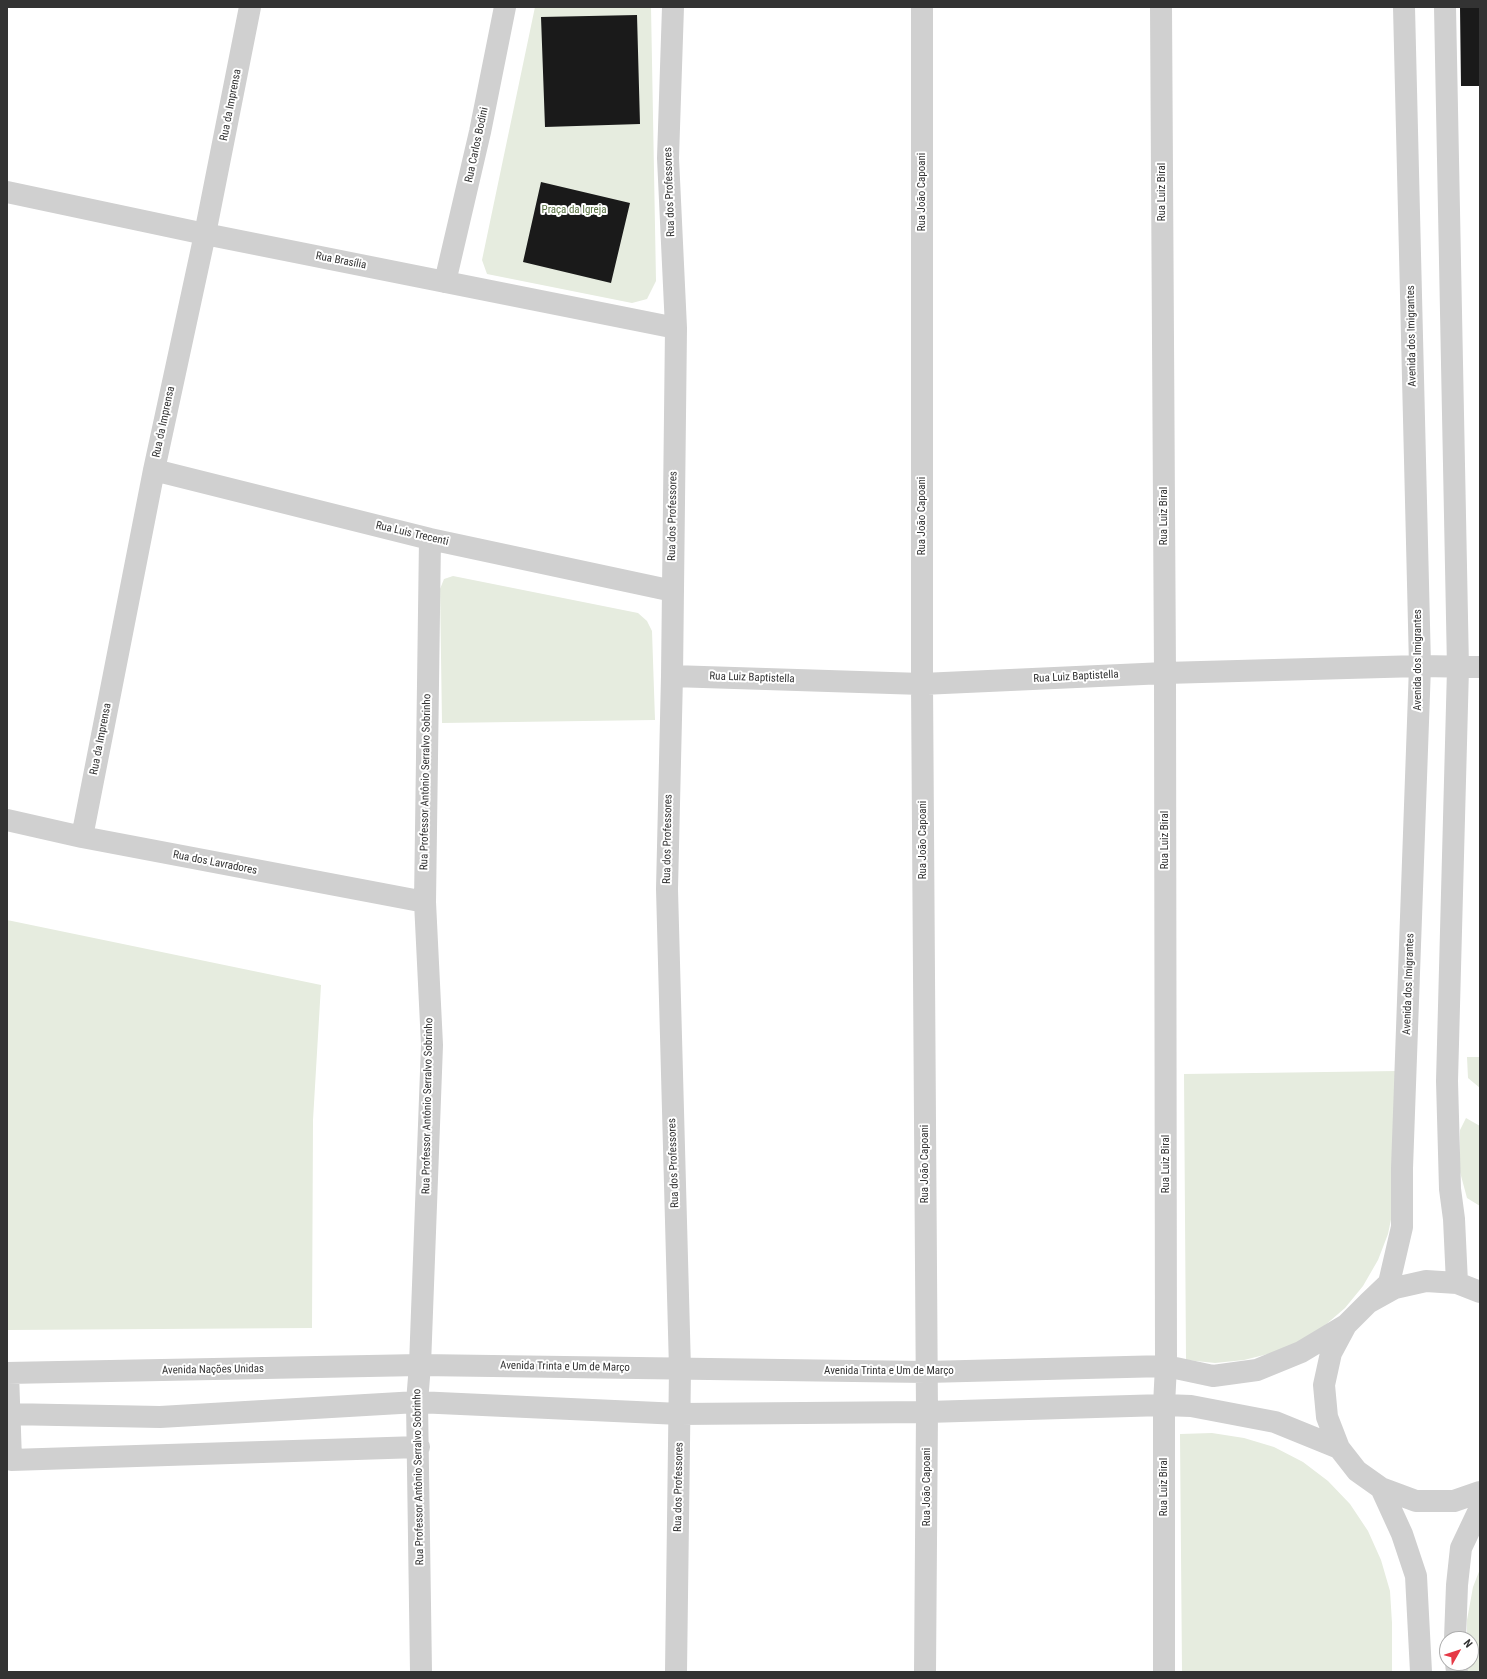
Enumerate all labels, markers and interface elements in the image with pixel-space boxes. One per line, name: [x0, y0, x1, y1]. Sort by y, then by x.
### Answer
street label: Rua da Imprensa: [218, 68, 244, 142]
street label: Rua Carlos Bodini: [463, 106, 491, 184]
street label: Rua dos Professores: [662, 147, 678, 237]
street label: Rua João Capoani: [915, 153, 929, 231]
street label: Rua Luiz Biral: [1155, 163, 1169, 221]
park label: Praça da Igreja: [542, 203, 606, 217]
street label: Rua Brasília: [315, 250, 367, 272]
street label: Avenida dos Imigrantes: [1405, 285, 1419, 387]
street label: Rua da Imprensa: [150, 385, 178, 459]
street label: Rua dos Professores: [666, 471, 680, 561]
street label: Rua João Capoani: [915, 477, 929, 555]
street label: Rua Luiz Biral: [1157, 487, 1171, 545]
street label: Rua Luis Trecenti: [374, 519, 450, 549]
street label: Avenida dos Imigrantes: [1411, 609, 1425, 711]
street label: Rua Luiz Baptistella: [1033, 668, 1119, 686]
street label: Rua Luiz Baptistella: [709, 670, 795, 686]
street label: Rua Professor Antônio Serralvo Sobrinho: [418, 694, 434, 870]
street label: Rua da Imprensa: [88, 702, 114, 776]
street label: Rua dos Professores: [661, 794, 675, 884]
street label: Rua João Capoani: [916, 801, 930, 879]
street label: Rua Luiz Biral: [1158, 811, 1172, 869]
street label: Rua dos Lavradores: [172, 848, 258, 878]
street label: Avenida dos Imigrantes: [1401, 933, 1417, 1035]
street label: Rua Professor Antônio Serralvo Sobrinho: [420, 1018, 436, 1194]
street label: Rua dos Professores: [666, 1118, 682, 1208]
street label: Rua João Capoani: [918, 1125, 932, 1203]
street label: Rua Luiz Biral: [1159, 1135, 1173, 1193]
street label: Avenida Trinta e Um de Março: [500, 1359, 630, 1375]
street label: Avenida Nações Unidas: [162, 1363, 264, 1377]
street label: Avenida Trinta e Um de Março: [824, 1364, 954, 1378]
street label: Rua Professor Antônio Serralvo Sobrinho: [411, 1389, 427, 1565]
street label: Rua dos Professores: [672, 1442, 686, 1532]
street label: Rua João Capoani: [920, 1448, 934, 1526]
street label: Rua Luiz Biral: [1157, 1458, 1171, 1516]
north arrow: [1439, 1631, 1479, 1671]
text: N: [1461, 1637, 1475, 1650]

